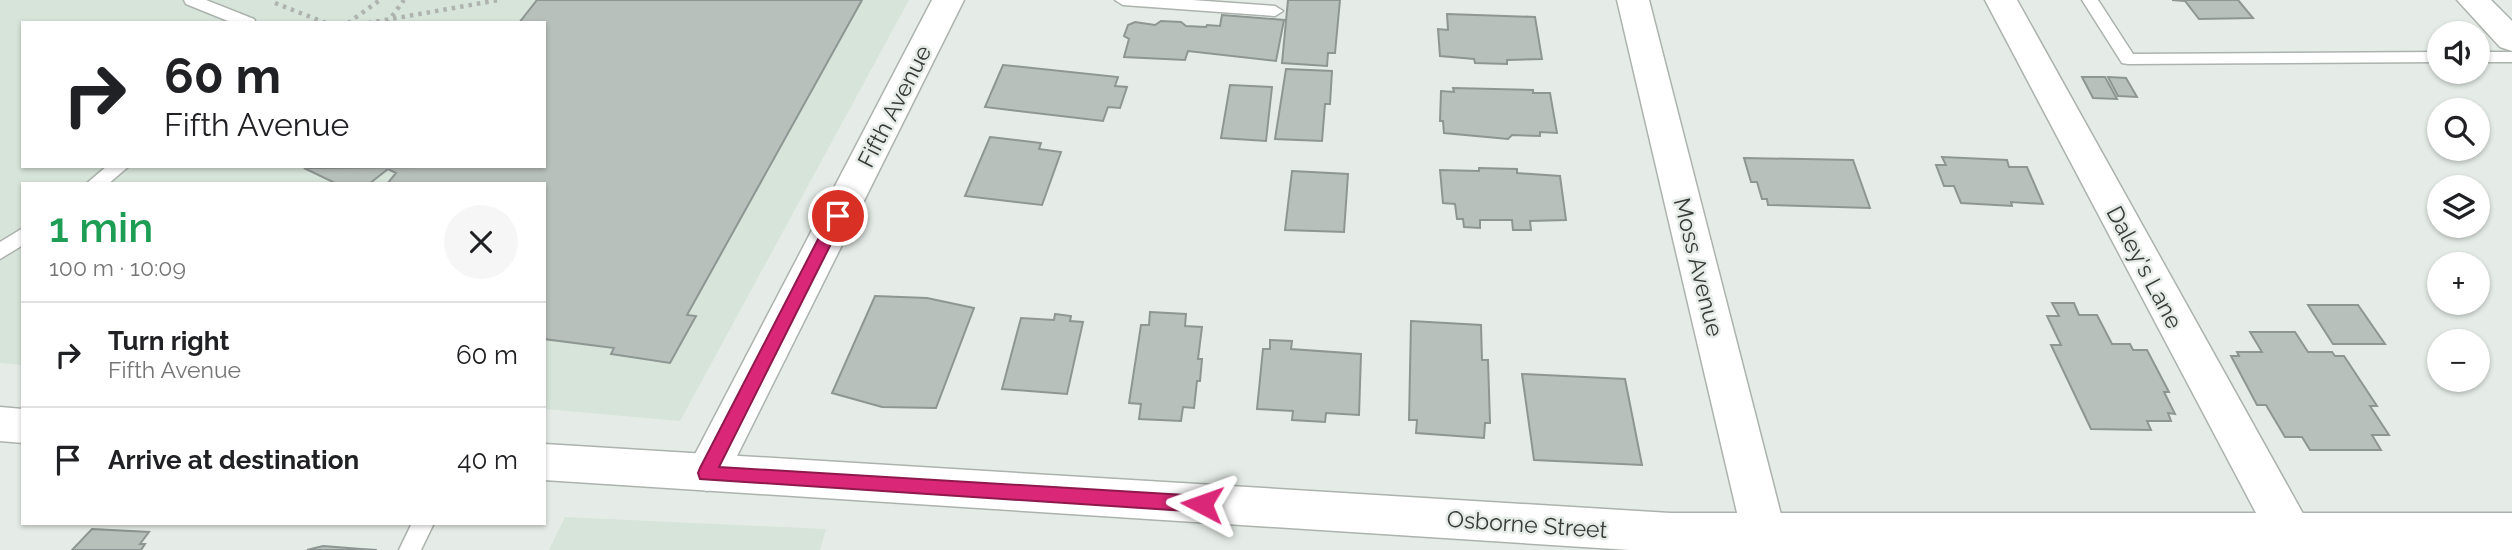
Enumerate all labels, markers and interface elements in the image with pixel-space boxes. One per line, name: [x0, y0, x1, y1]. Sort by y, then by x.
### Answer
map controls: [2427, 21, 2490, 392]
button: sound: [2427, 21, 2490, 84]
street label: Fifth Avenue: [852, 41, 936, 171]
text: 60 m: [164, 47, 281, 104]
icon: right: [49, 49, 140, 140]
button: search: [2427, 98, 2490, 161]
text: Fifth Avenue: [164, 106, 349, 143]
button: layers: [2427, 175, 2490, 238]
pin: [808, 186, 868, 246]
street label: Moss Avenue: [1669, 195, 1729, 339]
icon: arrive: [819, 197, 857, 235]
street label: Daley's Lane: [2101, 201, 2189, 333]
text: 1 min: [49, 203, 153, 252]
button: close: [444, 205, 518, 279]
button: +: [2427, 252, 2490, 315]
text: 100 m · 10:09: [49, 254, 186, 281]
text: Turn right: [108, 326, 229, 356]
button: −: [2427, 329, 2490, 392]
icon: right: [49, 336, 87, 374]
text: 60 m: [456, 340, 518, 370]
text: Fifth Avenue: [108, 356, 241, 383]
icon: arrive: [49, 441, 87, 479]
text: Arrive at destination: [108, 445, 359, 475]
text: 40 m: [457, 445, 518, 475]
position arrow: [1165, 467, 1239, 541]
street label: Osborne Street: [1446, 505, 1608, 543]

